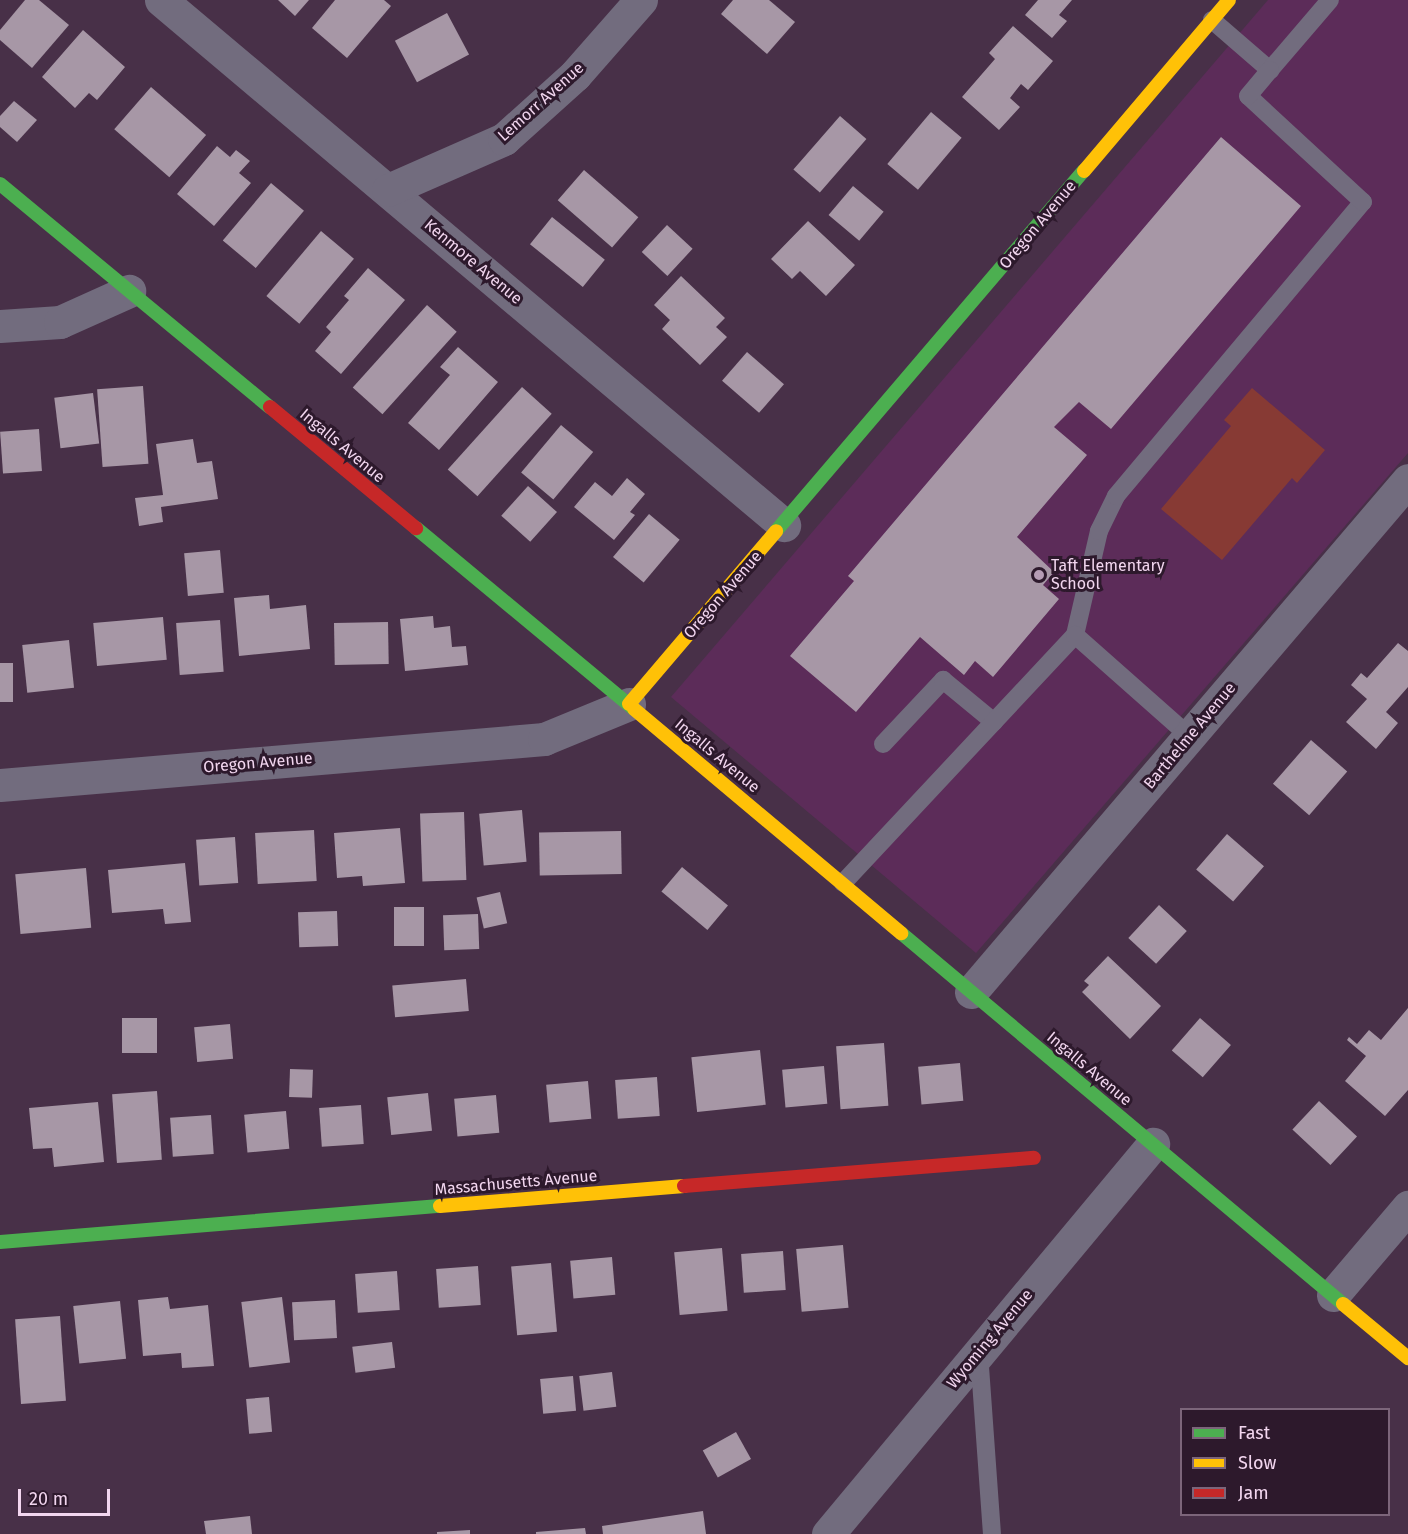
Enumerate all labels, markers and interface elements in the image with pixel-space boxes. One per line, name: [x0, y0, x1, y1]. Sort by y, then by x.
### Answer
street label: Lemorr Avenue: [494, 58, 588, 146]
street label: Oregon Avenue: [995, 177, 1081, 273]
street label: Kenmore Avenue: [420, 215, 526, 309]
street label: Ingalls Avenue: [296, 405, 388, 487]
street label: Oregon Avenue: [680, 547, 766, 643]
place label: Taft Elementary School: [1051, 556, 1165, 594]
marker: Taft Elementary School: [1032, 568, 1046, 582]
street label: Barthelme Avenue: [1140, 679, 1240, 793]
street label: Ingalls Avenue: [671, 715, 763, 797]
street label: Oregon Avenue: [203, 749, 313, 777]
street label: Ingalls Avenue: [1043, 1028, 1135, 1110]
street label: Massachusetts Avenue: [434, 1166, 598, 1200]
street label: Wyoming Avenue: [943, 1285, 1037, 1393]
legend: [1180, 1408, 1390, 1516]
text: Fast: [1238, 1422, 1270, 1444]
text: Slow: [1238, 1452, 1276, 1474]
scale bar: [21, 1477, 112, 1515]
text: Jam: [1238, 1482, 1269, 1504]
text: 20 m: [29, 1488, 68, 1510]

